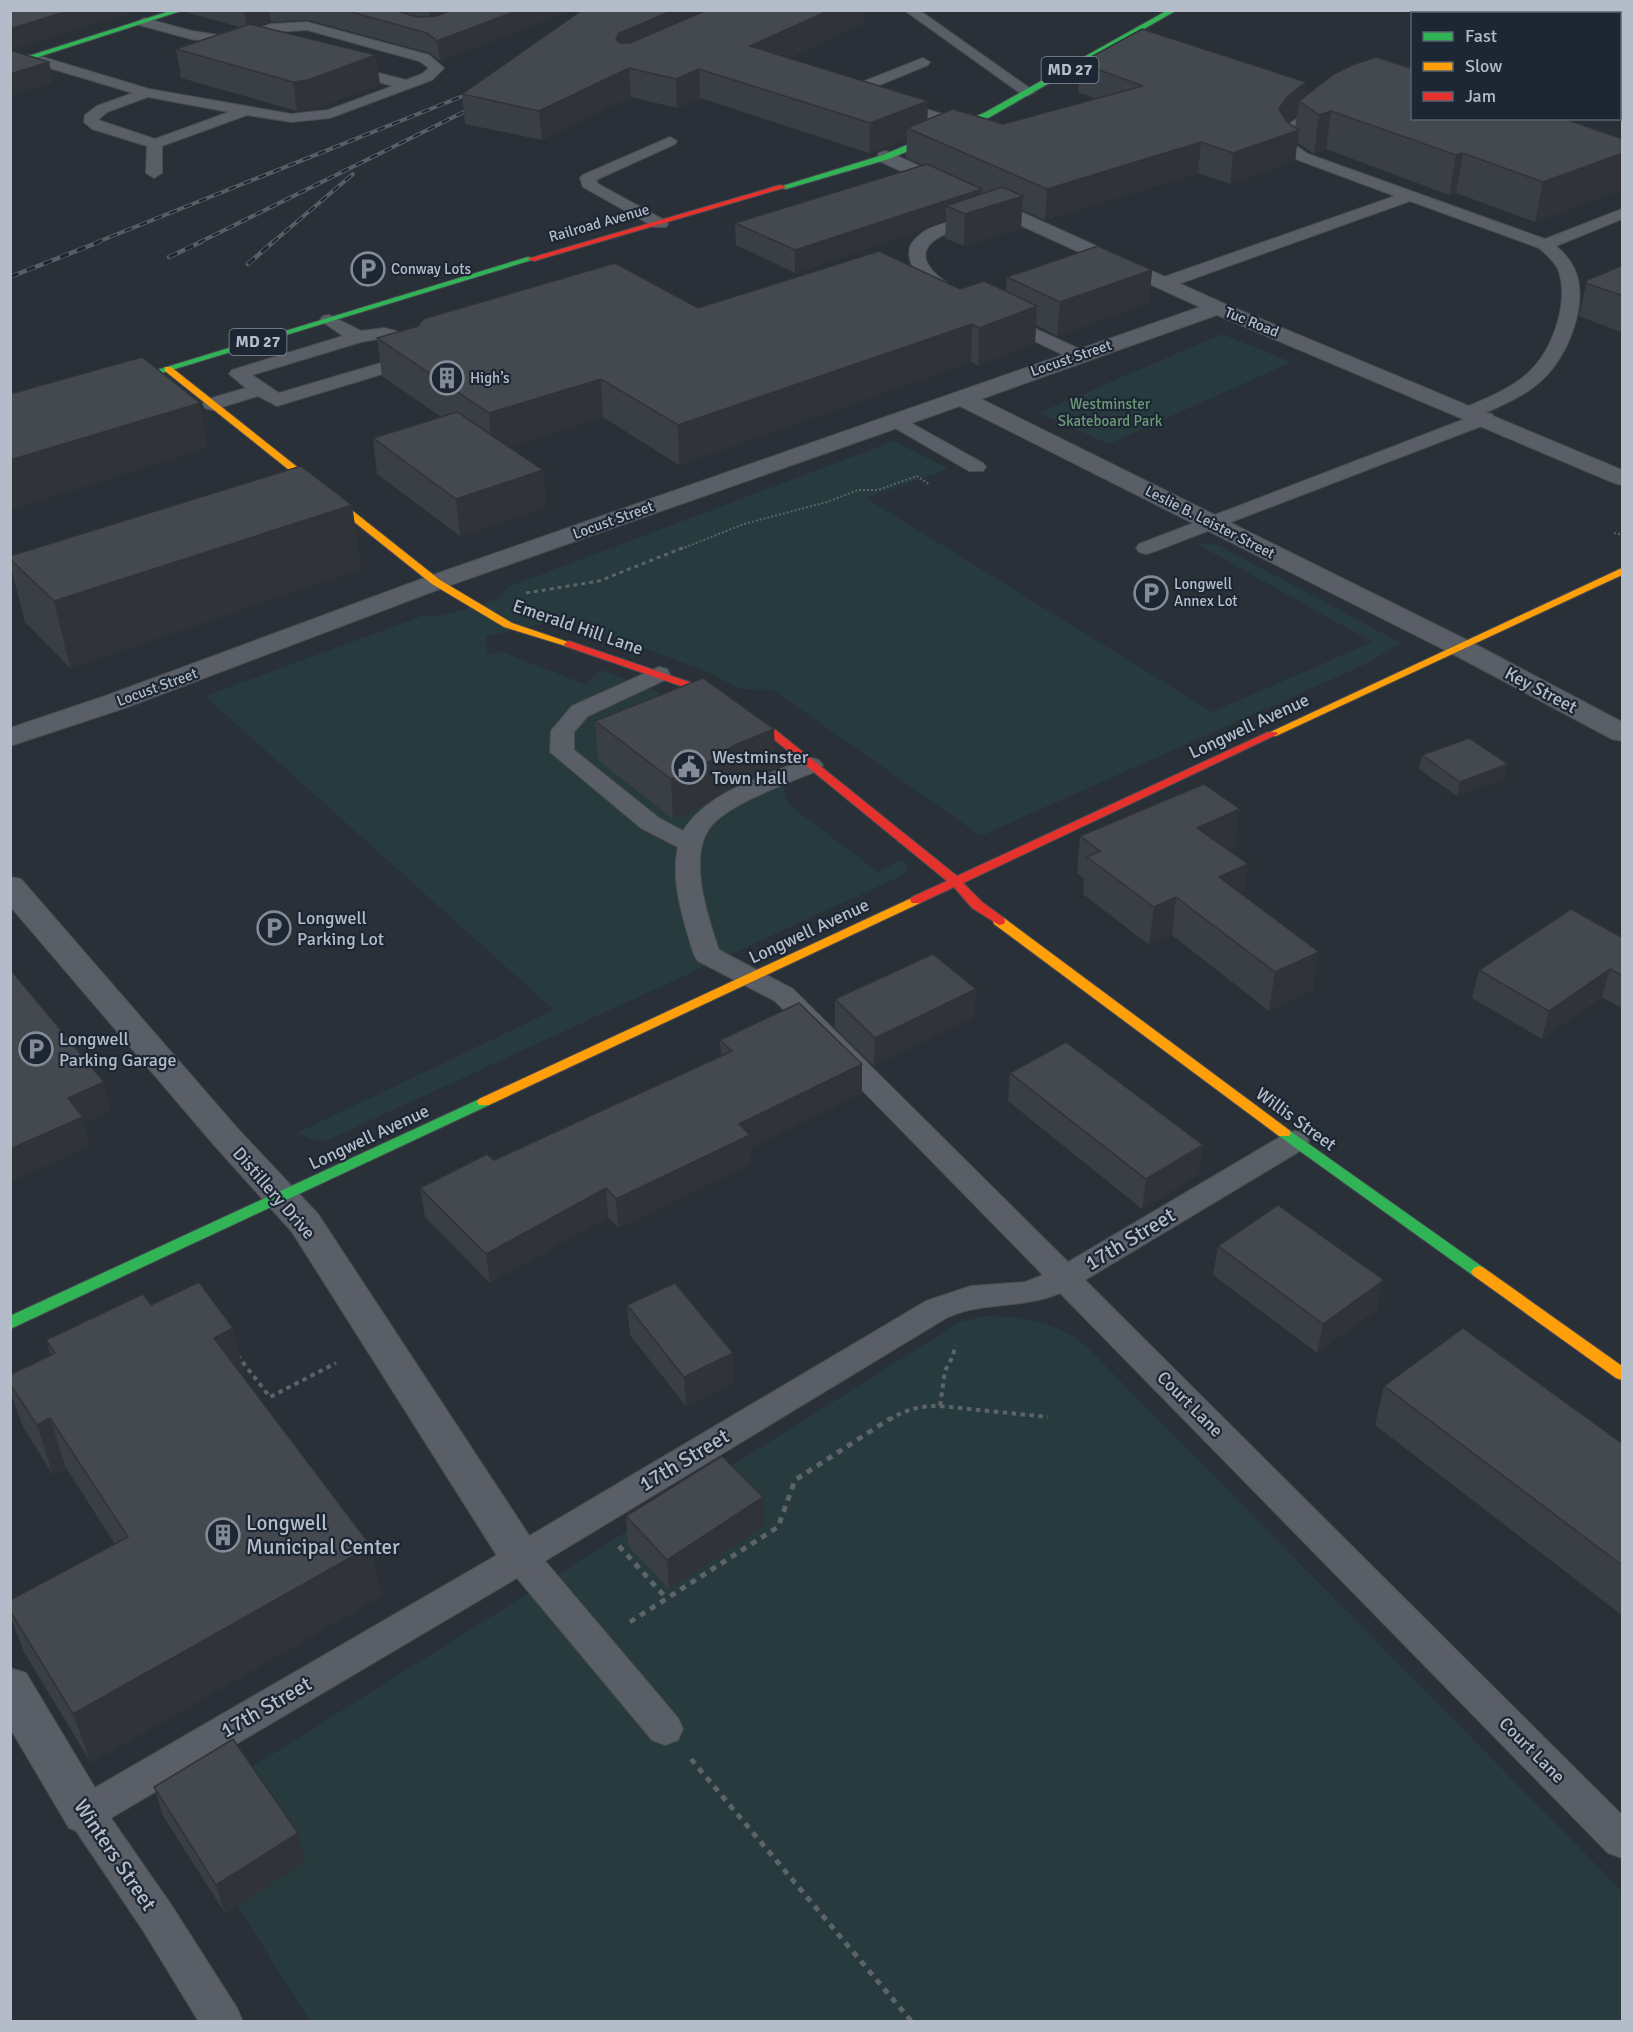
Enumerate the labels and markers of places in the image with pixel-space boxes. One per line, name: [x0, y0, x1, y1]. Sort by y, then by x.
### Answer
parking icon: Conway Lots: [350, 251, 386, 287]
place label: Conway Lots: [391, 260, 471, 278]
building icon: High’s: [429, 360, 465, 396]
place label: High’s: [470, 369, 510, 387]
parking icon: Longwell Annex Lot: [1133, 575, 1169, 611]
place label: Longwell Annex Lot: [1174, 575, 1238, 610]
place label: Westminster Town Hall: [712, 746, 809, 789]
public building icon: Westminster Town Hall: [671, 749, 707, 785]
place label: Longwell Parking Lot: [297, 907, 384, 950]
parking icon: Longwell Parking Lot: [256, 910, 292, 946]
place label: Longwell Parking Garage: [59, 1028, 176, 1071]
parking icon: Longwell Parking Garage: [18, 1031, 54, 1067]
place label: Longwell Municipal Center: [246, 1510, 400, 1560]
building icon: Longwell Municipal Center: [205, 1517, 241, 1553]

